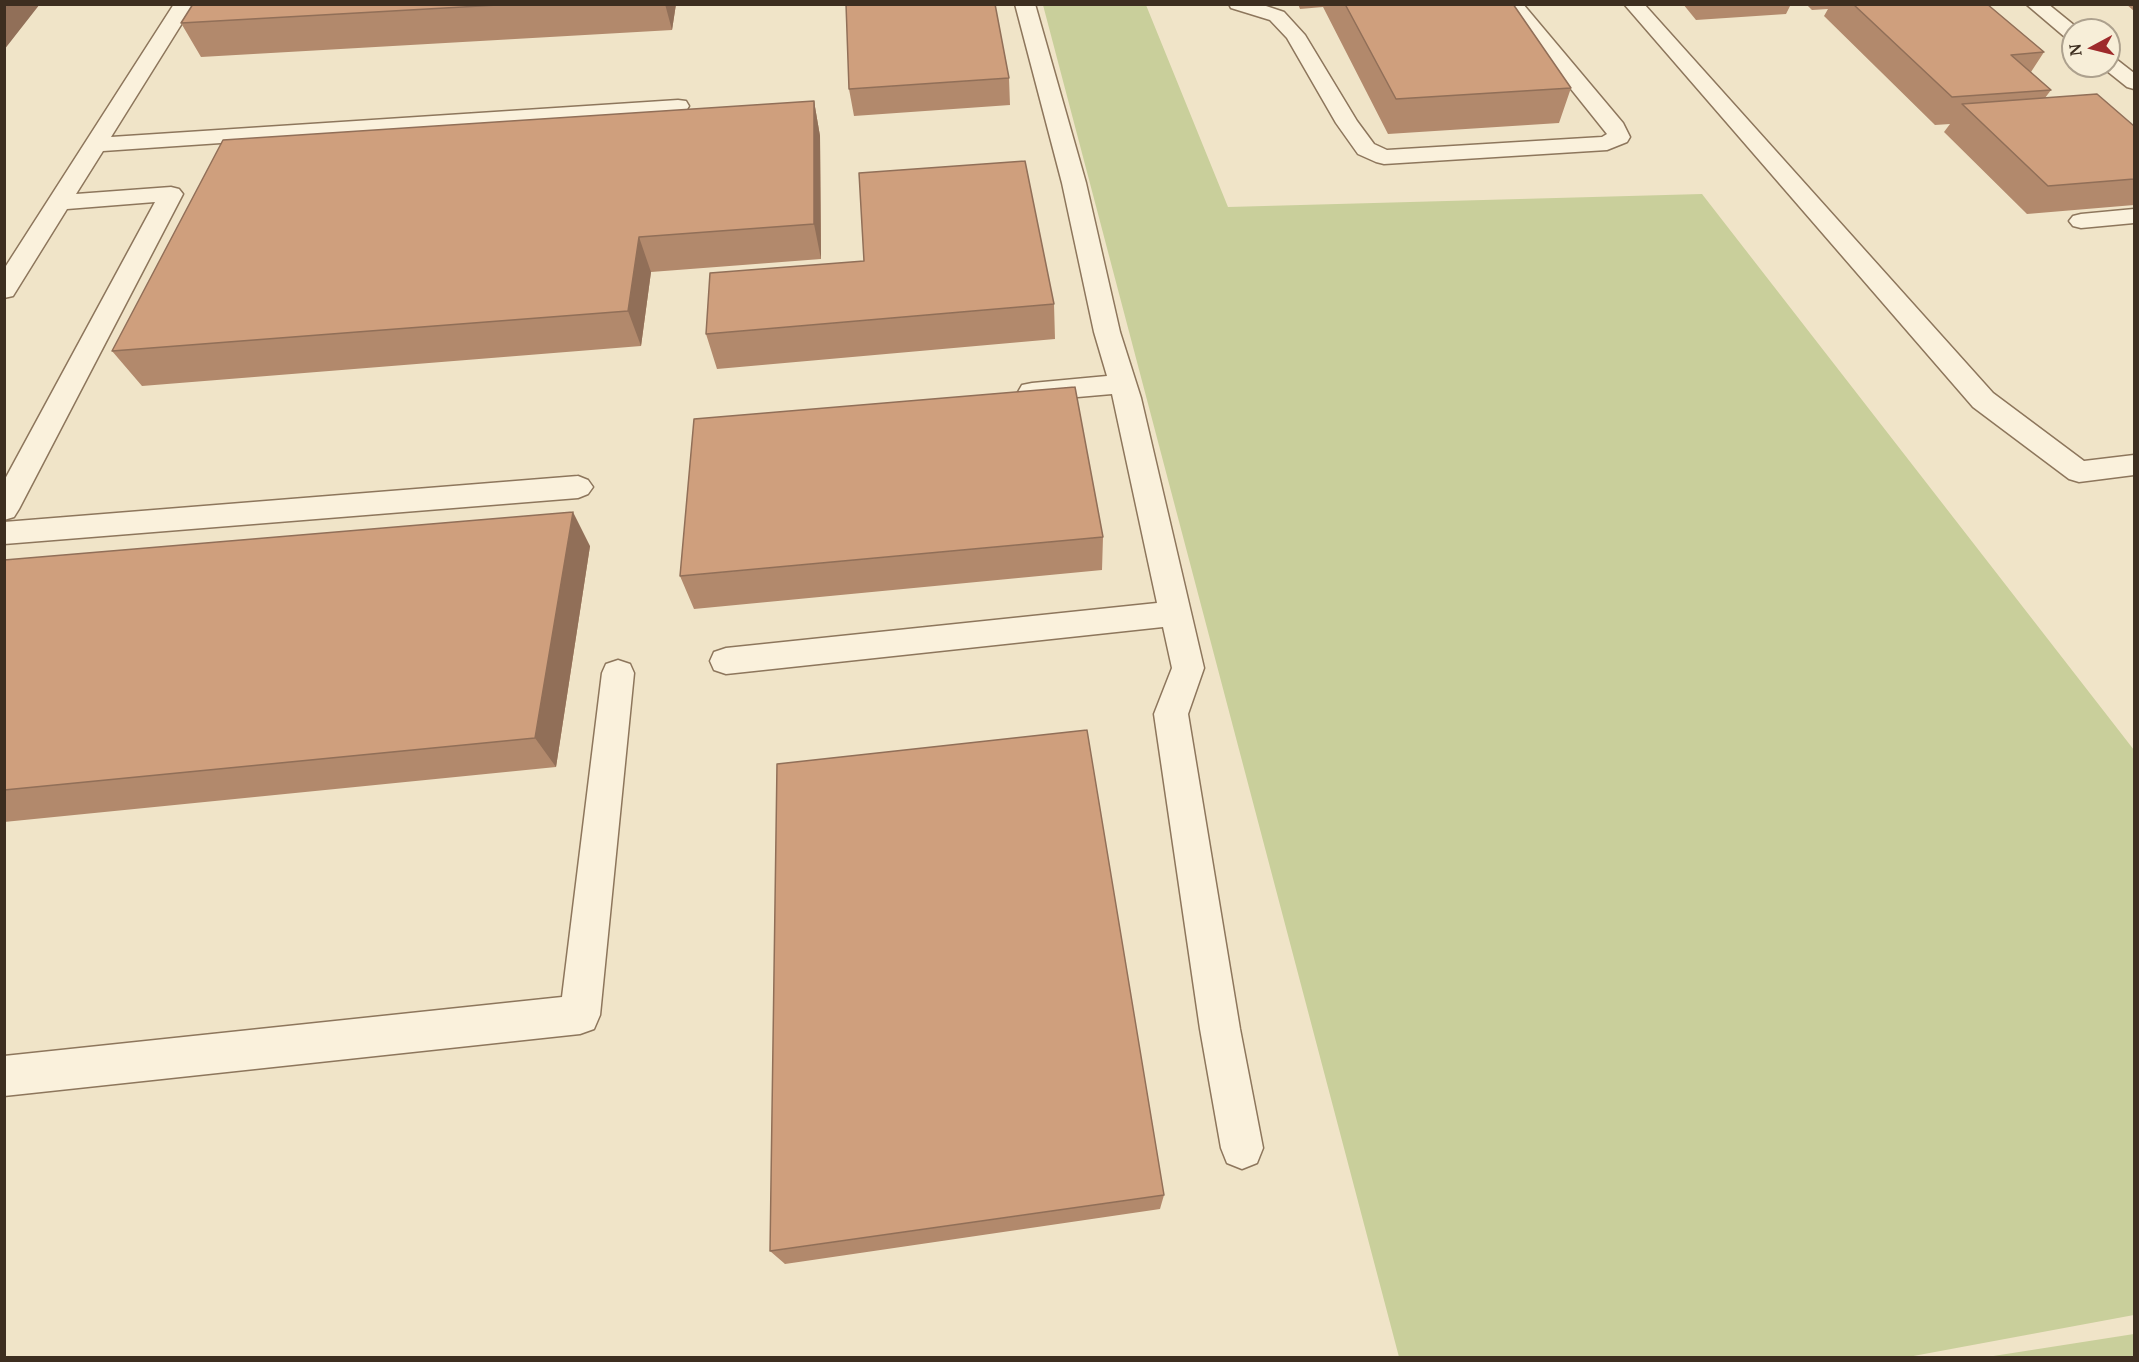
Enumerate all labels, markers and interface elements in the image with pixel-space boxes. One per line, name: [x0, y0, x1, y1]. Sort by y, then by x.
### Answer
north arrow: [2061, 18, 2121, 78]
text: N: [2063, 43, 2087, 57]

